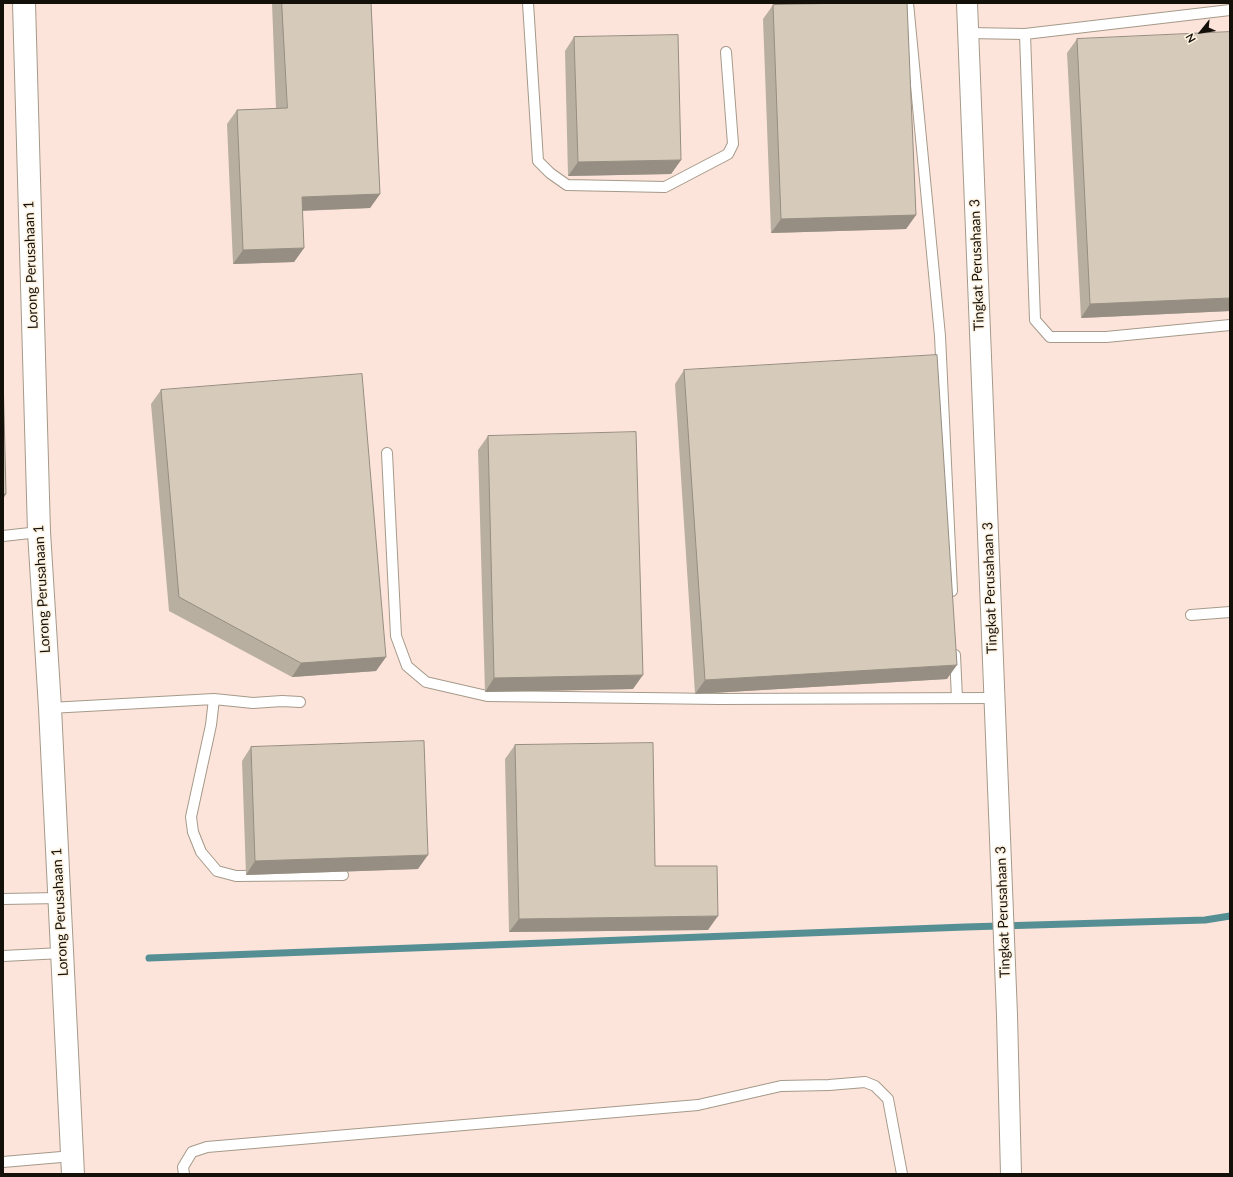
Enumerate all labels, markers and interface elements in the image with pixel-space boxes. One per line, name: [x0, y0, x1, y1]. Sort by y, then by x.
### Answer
north arrow: [1181, 12, 1221, 52]
text: N: [1182, 31, 1198, 45]
street label: Tingkat Perusahaan 3: [966, 199, 988, 331]
street label: Lorong Perusahaan 1: [20, 200, 42, 330]
street label: Tingkat Perusahaan 3: [979, 522, 1001, 654]
street label: Lorong Perusahaan 1: [30, 524, 54, 654]
street label: Tingkat Perusahaan 3: [992, 846, 1014, 978]
street label: Lorong Perusahaan 1: [48, 847, 72, 977]

